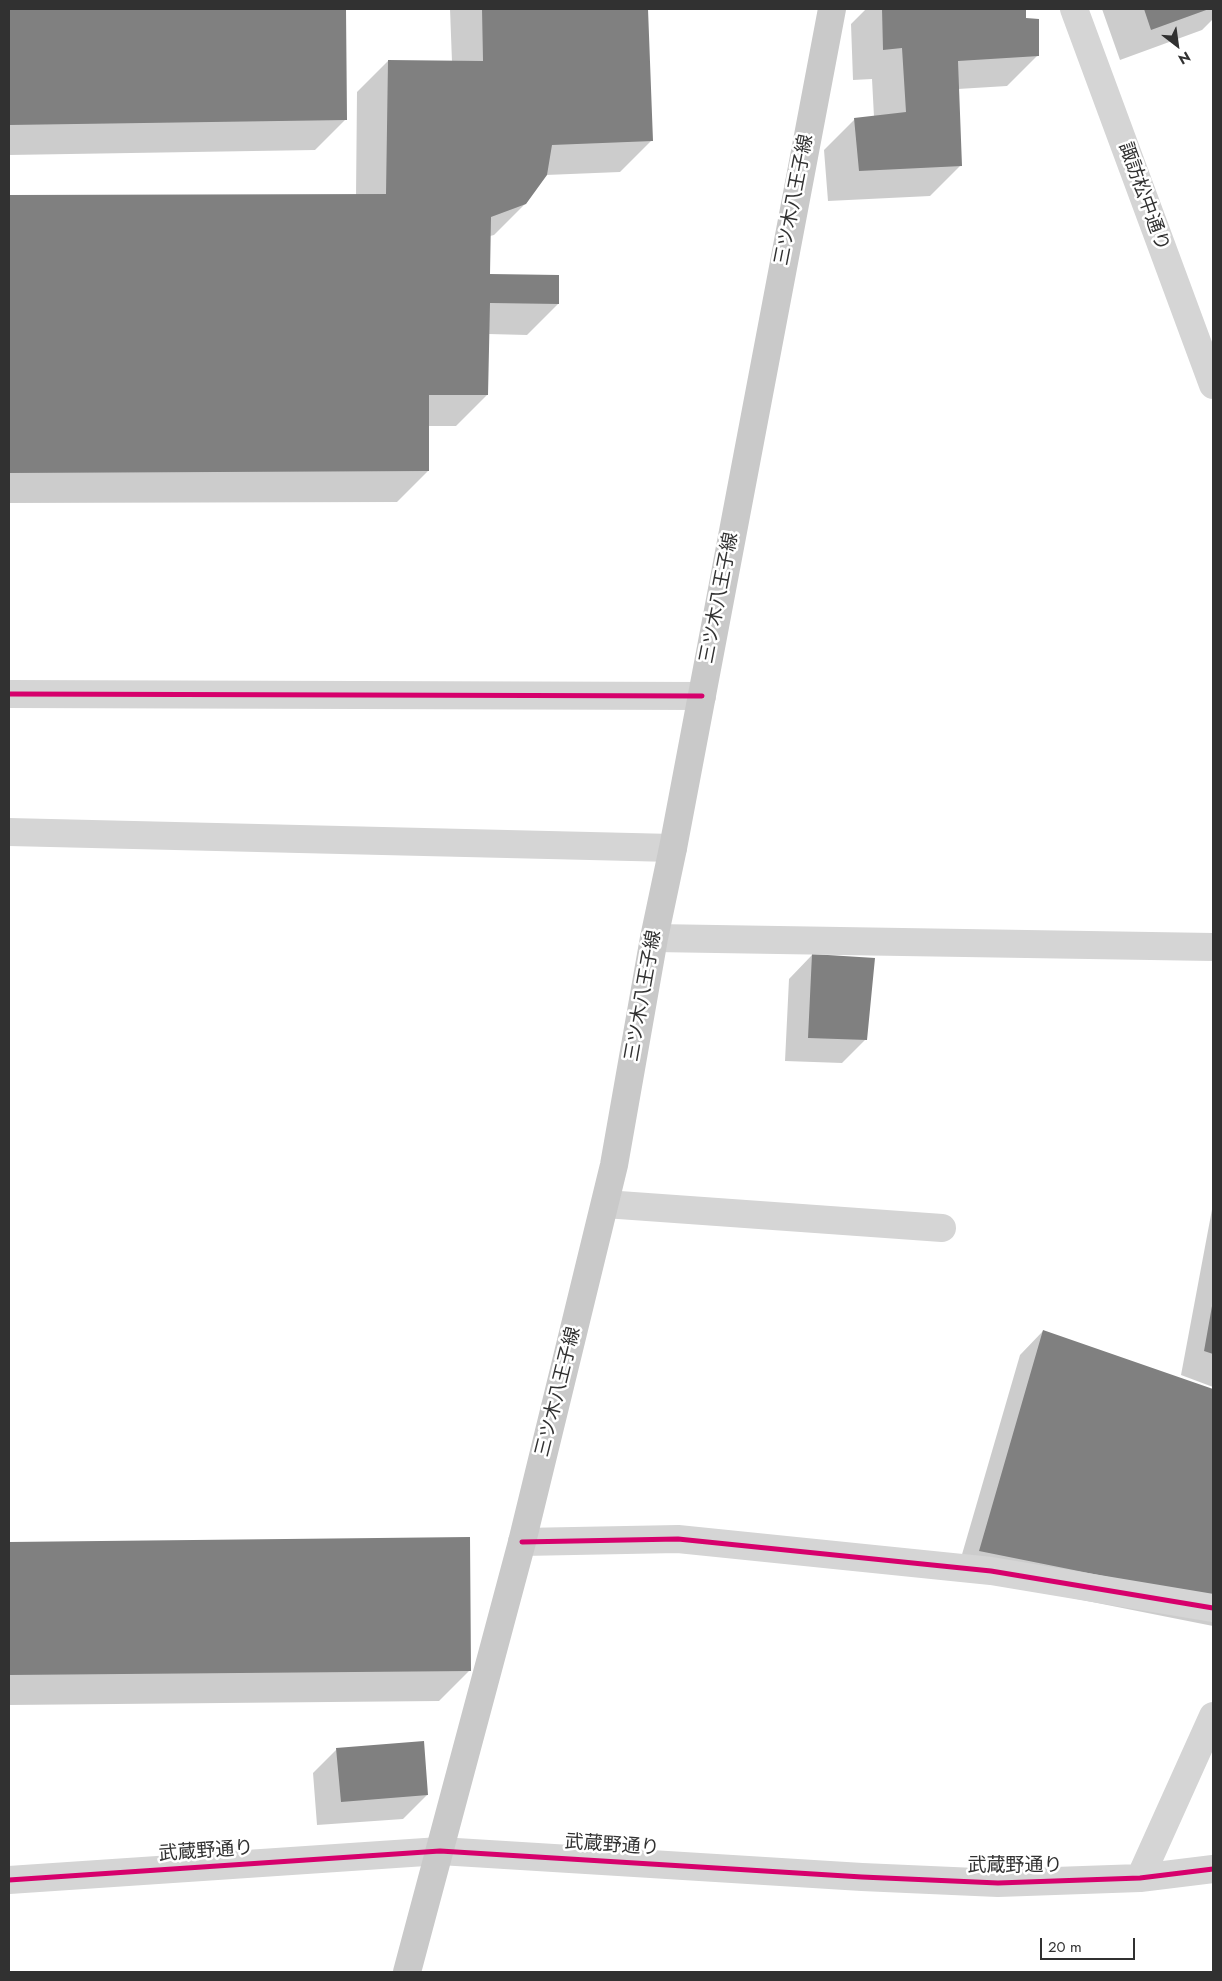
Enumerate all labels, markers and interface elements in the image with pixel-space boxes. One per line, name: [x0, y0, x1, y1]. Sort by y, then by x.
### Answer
north arrow: [1152, 20, 1202, 70]
text: N: [1175, 47, 1194, 69]
street label: 三ツ木八王子線: [771, 133, 819, 267]
street label: 諏訪松中通り: [1113, 140, 1173, 254]
street label: 三ツ木八王子線: [696, 531, 744, 665]
street label: 三ツ木八王子線: [621, 929, 667, 1063]
street label: 三ツ木八王子線: [532, 1325, 586, 1459]
street label: 武蔵野通り: [564, 1831, 660, 1861]
street label: 武蔵野通り: [158, 1837, 254, 1867]
street label: 武蔵野通り: [968, 1855, 1062, 1877]
scale bar: [1042, 1928, 1137, 1960]
text: 20 m: [1048, 1936, 1082, 1958]

